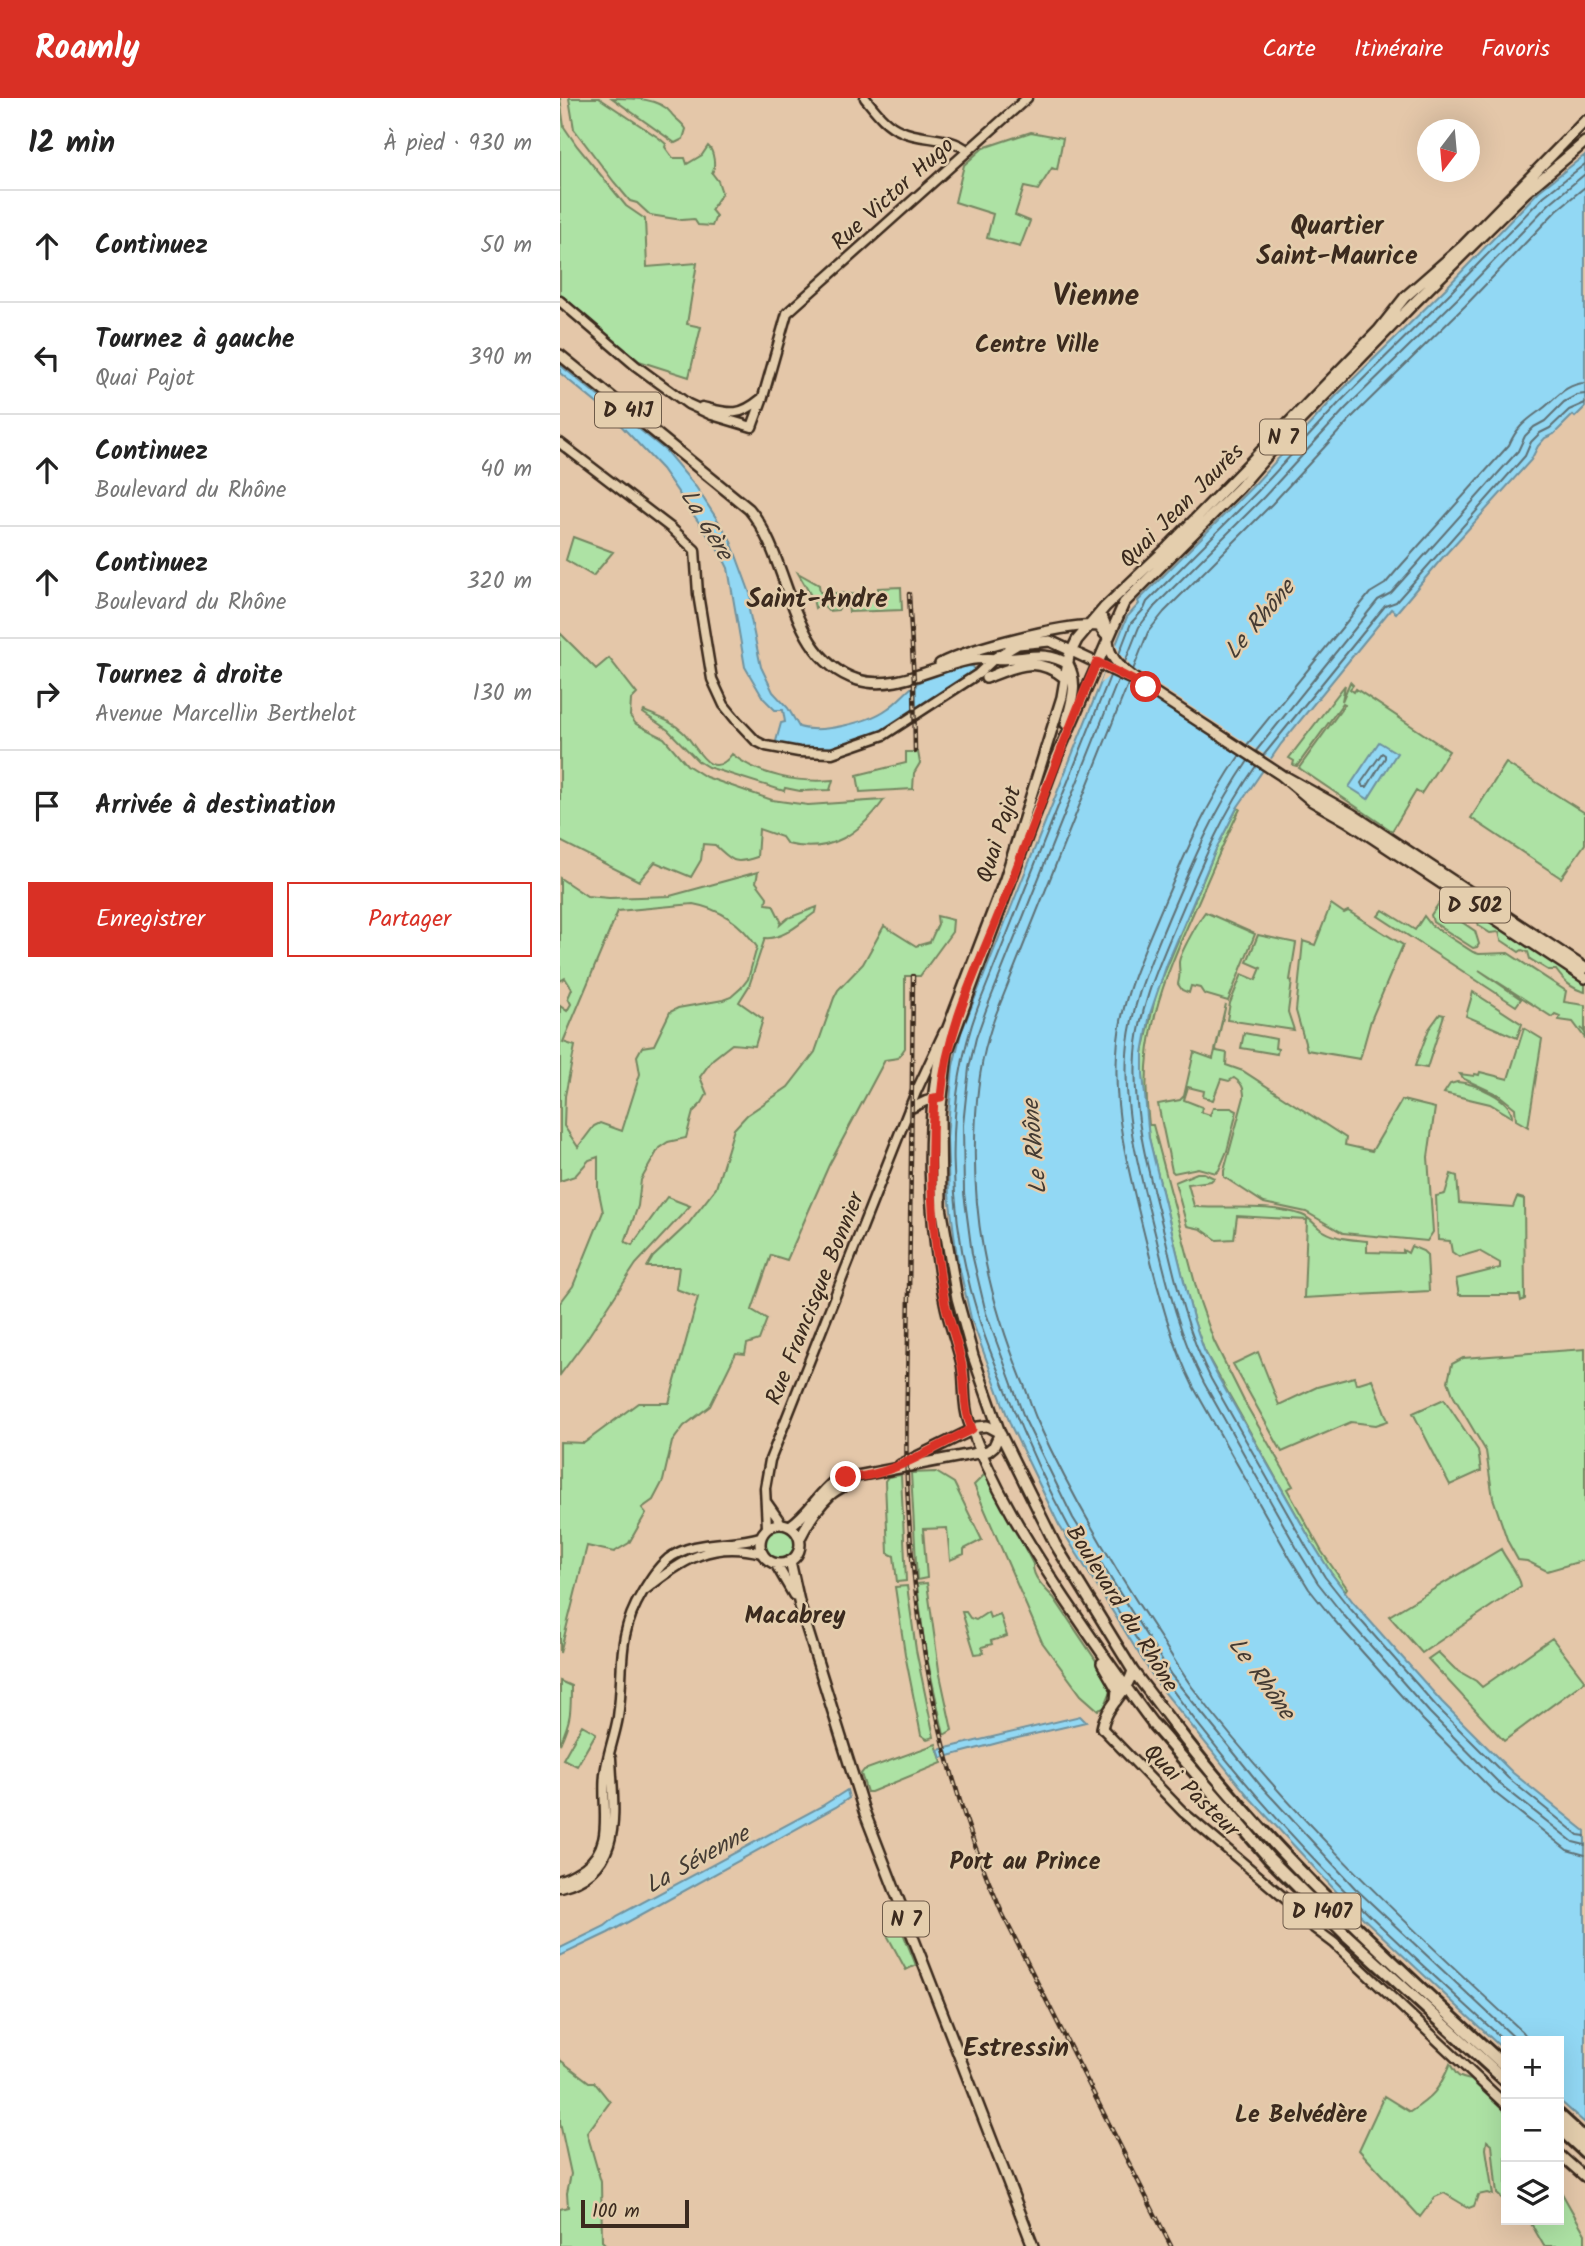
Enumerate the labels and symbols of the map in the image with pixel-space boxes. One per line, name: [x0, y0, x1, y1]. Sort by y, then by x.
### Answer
north arrow: [1417, 119, 1480, 182]
street label: Rue Victor Hugo: [823, 129, 963, 260]
district label: Quartier Saint-Maurice: [1256, 206, 1418, 278]
district label: Vienne: [1053, 273, 1139, 321]
district label: Centre Ville: [975, 326, 1099, 365]
road number: D 41J: [595, 392, 661, 428]
road number: N 7: [1260, 420, 1306, 454]
street label: Quai Jean Jaurès: [1111, 435, 1254, 577]
water label: La Gère: [669, 481, 744, 570]
water label: Le Rhône: [1215, 569, 1307, 669]
district label: Saint-Andre: [746, 579, 888, 621]
route start: [1130, 671, 1161, 702]
street label: Quai Pajot: [967, 781, 1033, 888]
road number: D 502: [1440, 888, 1510, 922]
water label: Le Rhône: [1012, 1096, 1059, 1196]
street label: Rue Francisque Bonnier: [757, 1186, 876, 1411]
route end: [830, 1461, 861, 1492]
street label: Boulevard du Rhône: [1055, 1518, 1187, 1700]
district label: Macabrey: [745, 1597, 846, 1636]
water label: Le Rhône: [1217, 1629, 1306, 1730]
street label: Quai Pasteur: [1134, 1736, 1248, 1848]
water label: La Sévenne: [638, 1814, 759, 1905]
district label: Port au Prince: [950, 1843, 1101, 1882]
road number: D 1407: [1284, 1894, 1360, 1928]
road number: N 7: [883, 1902, 929, 1937]
district label: Estressin: [963, 2028, 1069, 2070]
district label: Le Belvédère: [1235, 2096, 1367, 2135]
scale bar: [581, 2197, 690, 2229]

